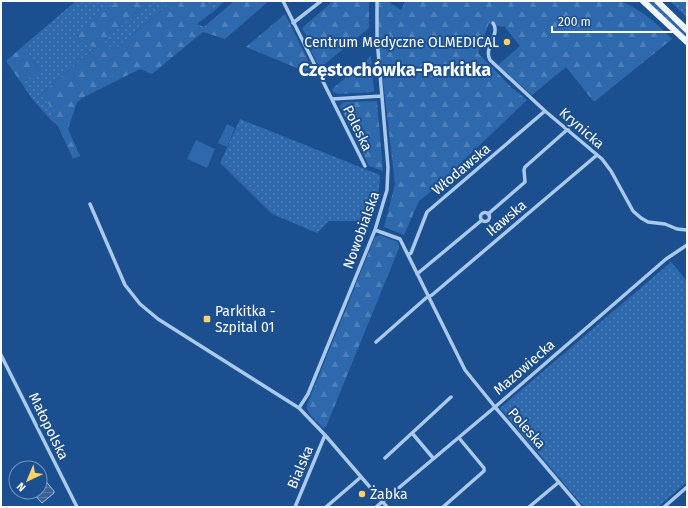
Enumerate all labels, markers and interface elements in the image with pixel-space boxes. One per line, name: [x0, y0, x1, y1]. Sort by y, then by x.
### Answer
scale bar: [552, 8, 672, 34]
text: 200 m: [558, 15, 591, 29]
place label: Centrum Medyczne OLMEDICAL: [304, 34, 499, 51]
marker: Centrum Medyczne OLMEDICAL: [502, 37, 512, 47]
district label: Częstochówka-Parkitka: [299, 59, 491, 81]
street label: Poleska: [339, 103, 376, 154]
street label: Krynicka: [556, 104, 608, 152]
street label: Włodawska: [429, 140, 494, 199]
street label: Nowobialska: [340, 189, 383, 271]
street label: Iławska: [483, 197, 530, 240]
place label: Parkitka - Szpital 01: [215, 303, 275, 336]
marker: Parkitka - Szpital 01: [202, 314, 212, 324]
street label: Mazowiecka: [490, 336, 558, 399]
street label: Małopolska: [25, 390, 72, 463]
street label: Poleska: [504, 404, 549, 452]
street label: Bialska: [284, 443, 317, 491]
north arrow: [8, 460, 48, 500]
text: N: [14, 480, 29, 494]
place label: Żabka: [370, 485, 408, 503]
marker: Żabka: [357, 489, 367, 499]

